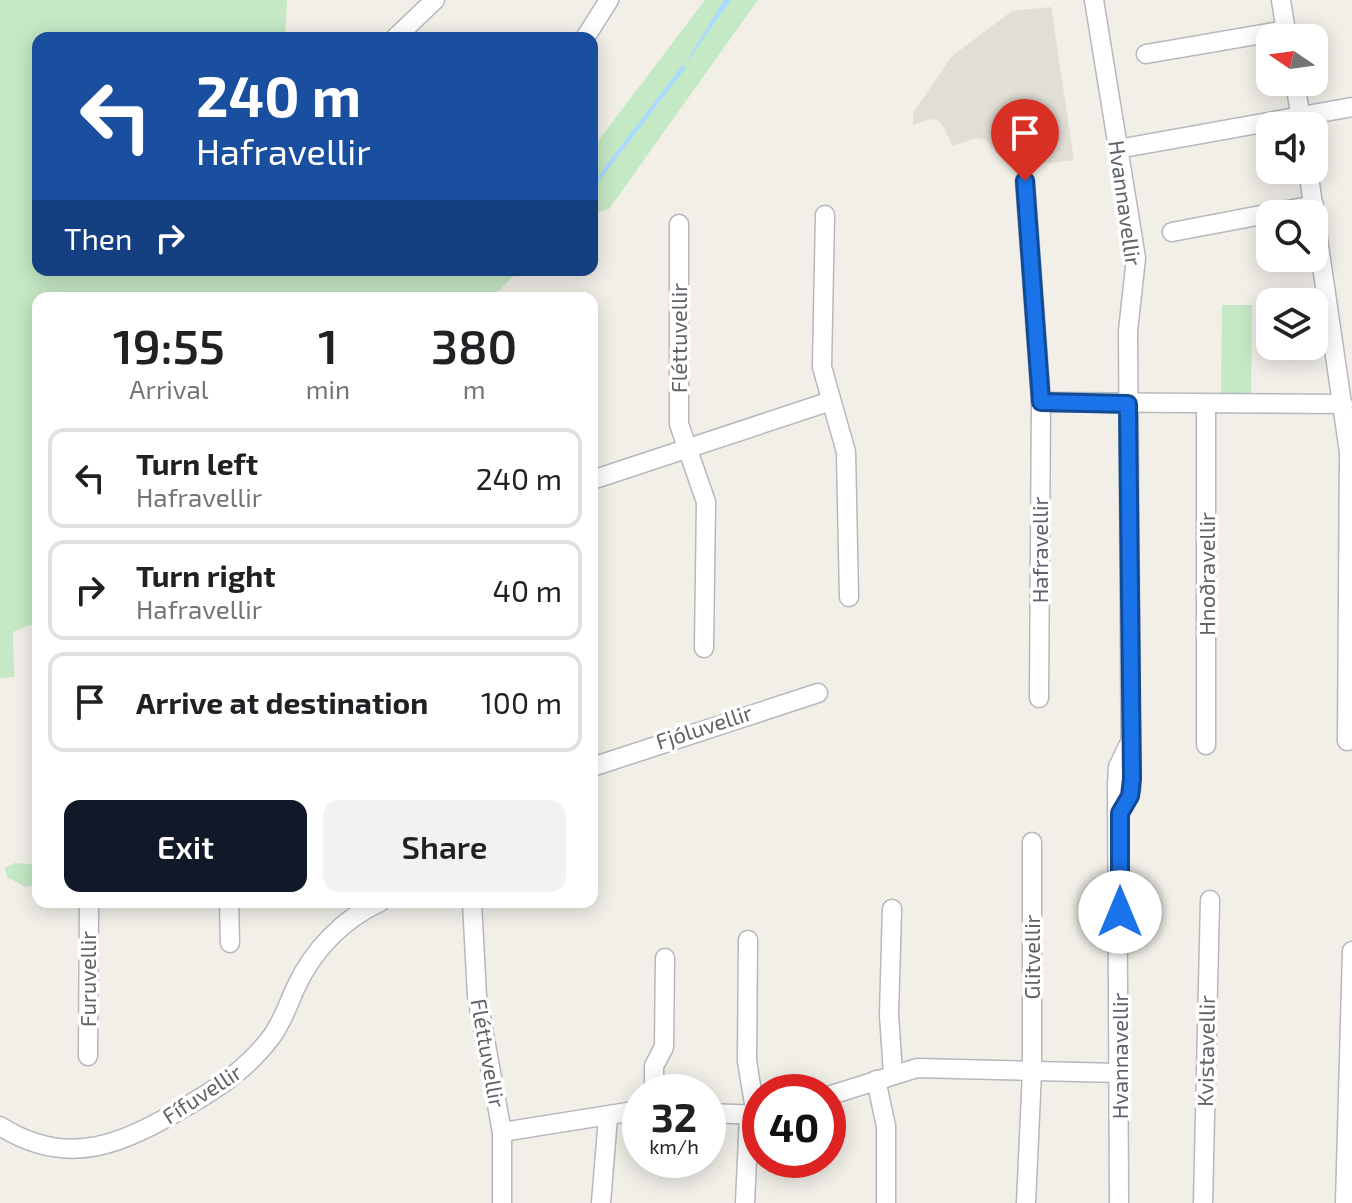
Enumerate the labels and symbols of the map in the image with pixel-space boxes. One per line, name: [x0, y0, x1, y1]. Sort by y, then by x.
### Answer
north arrow: [1256, 24, 1328, 96]
pin: [991, 99, 1059, 181]
street label: Hvannavellir: [1104, 138, 1148, 268]
street label: Fléttuvellir: [665, 283, 691, 393]
street label: Hafravellir: [1026, 496, 1052, 603]
street label: Hnoðravellir: [1193, 512, 1219, 636]
street label: Fjóluvellir: [652, 698, 756, 755]
position arrow: [1078, 870, 1162, 954]
street label: Glitvellir: [1018, 914, 1044, 999]
street label: Furuvellir: [74, 931, 100, 1027]
street label: Hvannavellir: [1106, 992, 1132, 1119]
street label: Kvistavellir: [1191, 995, 1219, 1107]
street label: Fléttuvellir: [467, 996, 511, 1110]
street label: Fífuvellir: [157, 1058, 246, 1128]
speed limit sign: 40: [742, 1074, 846, 1178]

